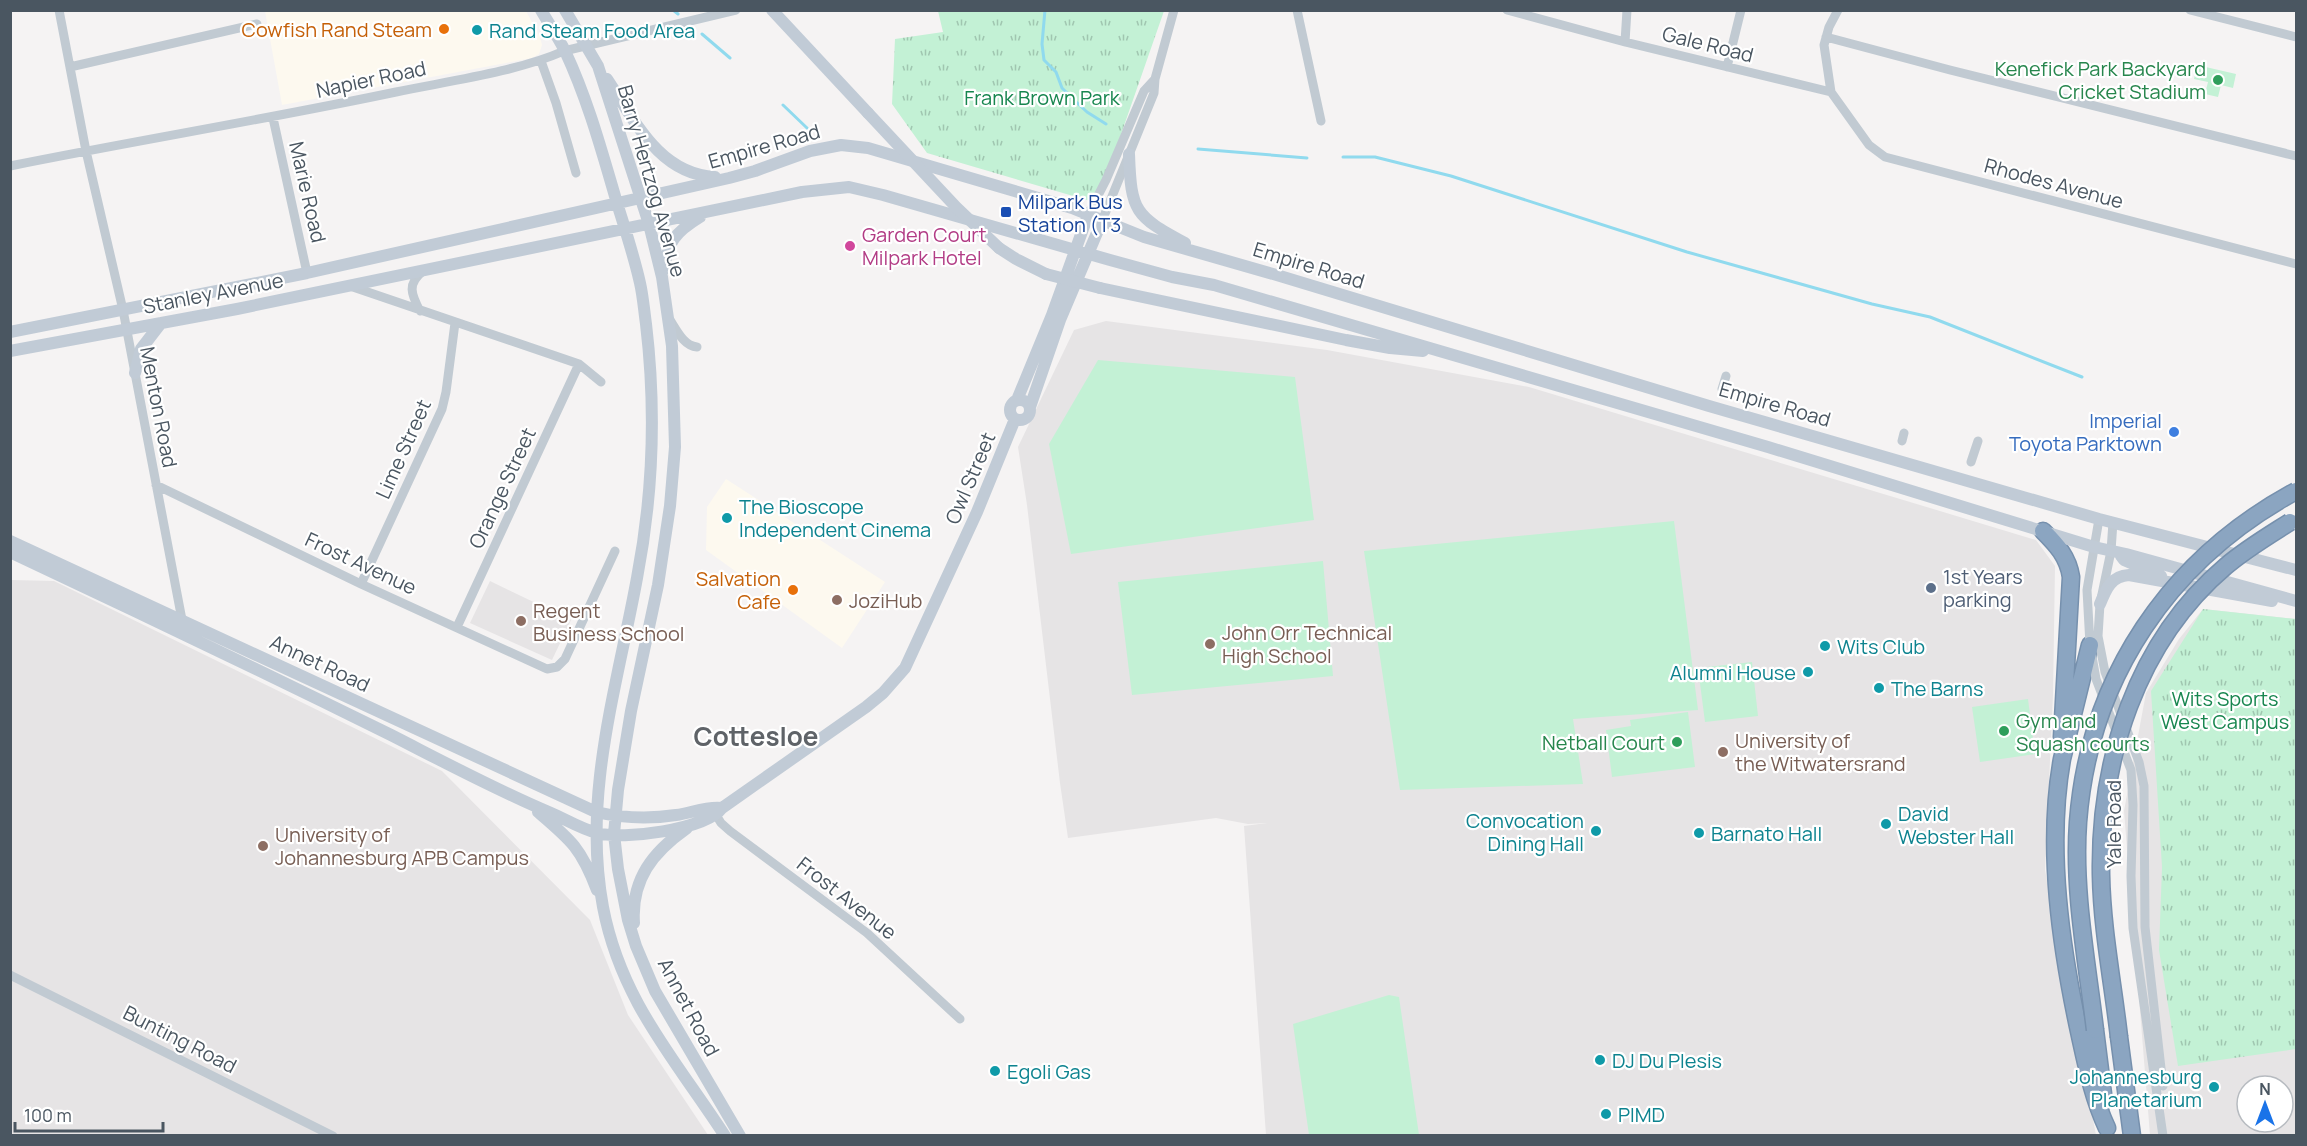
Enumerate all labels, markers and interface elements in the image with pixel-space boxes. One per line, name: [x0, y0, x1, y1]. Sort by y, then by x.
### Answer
place label: Cowfish Rand Steam: [242, 16, 432, 43]
place label: Rand Steam Food Area: [489, 17, 695, 44]
street label: Gale Road: [1660, 20, 1756, 68]
marker: Cowfish Rand Steam: [437, 22, 451, 36]
marker: Rand Steam Food Area: [470, 23, 484, 37]
street label: Napier Road: [314, 54, 428, 104]
place label: Kenefick Park Backyard Cricket Stadium: [1995, 55, 2206, 105]
marker: Kenefick Park Backyard Cricket Stadium: [2211, 73, 2225, 87]
street label: Barry Hertzog Avenue: [612, 82, 692, 280]
park label: Frank Brown Park: [964, 84, 1121, 111]
street label: Empire Road: [705, 117, 823, 175]
street label: Marie Road: [283, 139, 333, 245]
street label: Rhodes Avenue: [1982, 151, 2126, 215]
place label: Milpark Bus Station (T3: [1018, 188, 1123, 238]
marker: Milpark Bus Station (T3: [999, 205, 1013, 219]
place label: Garden Court Milpark Hotel: [862, 221, 987, 271]
street label: Empire Road: [1250, 235, 1368, 295]
marker: Garden Court Milpark Hotel: [843, 239, 857, 253]
street label: Stanley Avenue: [140, 266, 286, 320]
street label: Menton Road: [134, 344, 184, 470]
street label: Empire Road: [1716, 375, 1834, 433]
street label: Lime Street: [369, 395, 437, 503]
place label: Imperial Toyota Parktown: [2009, 407, 2162, 457]
street label: Orange Street: [462, 423, 542, 553]
marker: Imperial Toyota Parktown: [2167, 425, 2181, 439]
street label: Owl Street: [939, 428, 1001, 528]
place label: The Bioscope Independent Cinema: [739, 493, 931, 543]
marker: The Bioscope Independent Cinema: [720, 511, 734, 525]
street label: Frost Avenue: [301, 525, 421, 601]
place label: 1st Years parking: [1943, 563, 2023, 613]
place label: Salvation Cafe: [696, 565, 781, 615]
marker: 1st Years parking: [1924, 581, 1938, 595]
marker: Salvation Cafe: [786, 583, 800, 597]
place label: JoziHub: [849, 587, 923, 614]
marker: JoziHub: [830, 593, 844, 607]
place label: Regent Business School: [533, 597, 684, 647]
marker: Regent Business School: [514, 614, 528, 628]
place label: John Orr Technical High School: [1222, 619, 1392, 669]
street label: Annet Road: [266, 628, 374, 698]
place label: Wits Club: [1837, 633, 1925, 660]
marker: John Orr Technical High School: [1203, 637, 1217, 651]
marker: Wits Club: [1818, 639, 1832, 653]
place label: Alumni House: [1670, 659, 1796, 686]
marker: Alumni House: [1801, 665, 1815, 679]
place label: The Barns: [1891, 675, 1983, 702]
marker: The Barns: [1872, 681, 1886, 695]
park label: Wits Sports West Campus: [2161, 685, 2289, 735]
place label: Gym and Squash courts: [2016, 707, 2150, 757]
district label: Cottesloe: [694, 718, 818, 754]
marker: Gym and Squash courts: [1997, 724, 2011, 738]
place label: University of the Witwatersrand: [1735, 727, 1906, 777]
place label: Netball Court: [1542, 729, 1665, 756]
marker: Netball Court: [1670, 735, 1684, 749]
marker: University of the Witwatersrand: [1716, 745, 1730, 759]
street label: Yale Road: [2100, 780, 2127, 868]
place label: David Webster Hall: [1898, 800, 2014, 850]
place label: Convocation Dining Hall: [1466, 807, 1584, 857]
marker: David Webster Hall: [1879, 817, 1893, 831]
place label: Barnato Hall: [1711, 820, 1822, 847]
place label: University of Johannesburg APB Campus: [275, 821, 529, 871]
marker: Convocation Dining Hall: [1589, 824, 1603, 838]
marker: Barnato Hall: [1692, 826, 1706, 840]
marker: University of Johannesburg APB Campus: [256, 839, 270, 853]
street label: Frost Avenue: [791, 850, 903, 946]
street label: Annet Road: [652, 953, 726, 1061]
street label: Bunting Road: [119, 999, 241, 1079]
place label: DJ Du Plesis: [1612, 1047, 1722, 1074]
marker: DJ Du Plesis: [1593, 1053, 1607, 1067]
place label: Egoli Gas: [1007, 1058, 1091, 1085]
place label: Johannesburg Planetarium: [2070, 1063, 2202, 1113]
marker: Egoli Gas: [988, 1064, 1002, 1078]
north arrow: [2235, 1074, 2295, 1134]
text: N: [2259, 1078, 2271, 1100]
marker: Johannesburg Planetarium: [2207, 1080, 2221, 1094]
scale bar: [15, 1095, 164, 1133]
place label: PIMD: [1618, 1101, 1665, 1128]
text: 100 m: [24, 1103, 72, 1127]
marker: PIMD: [1599, 1107, 1613, 1121]

